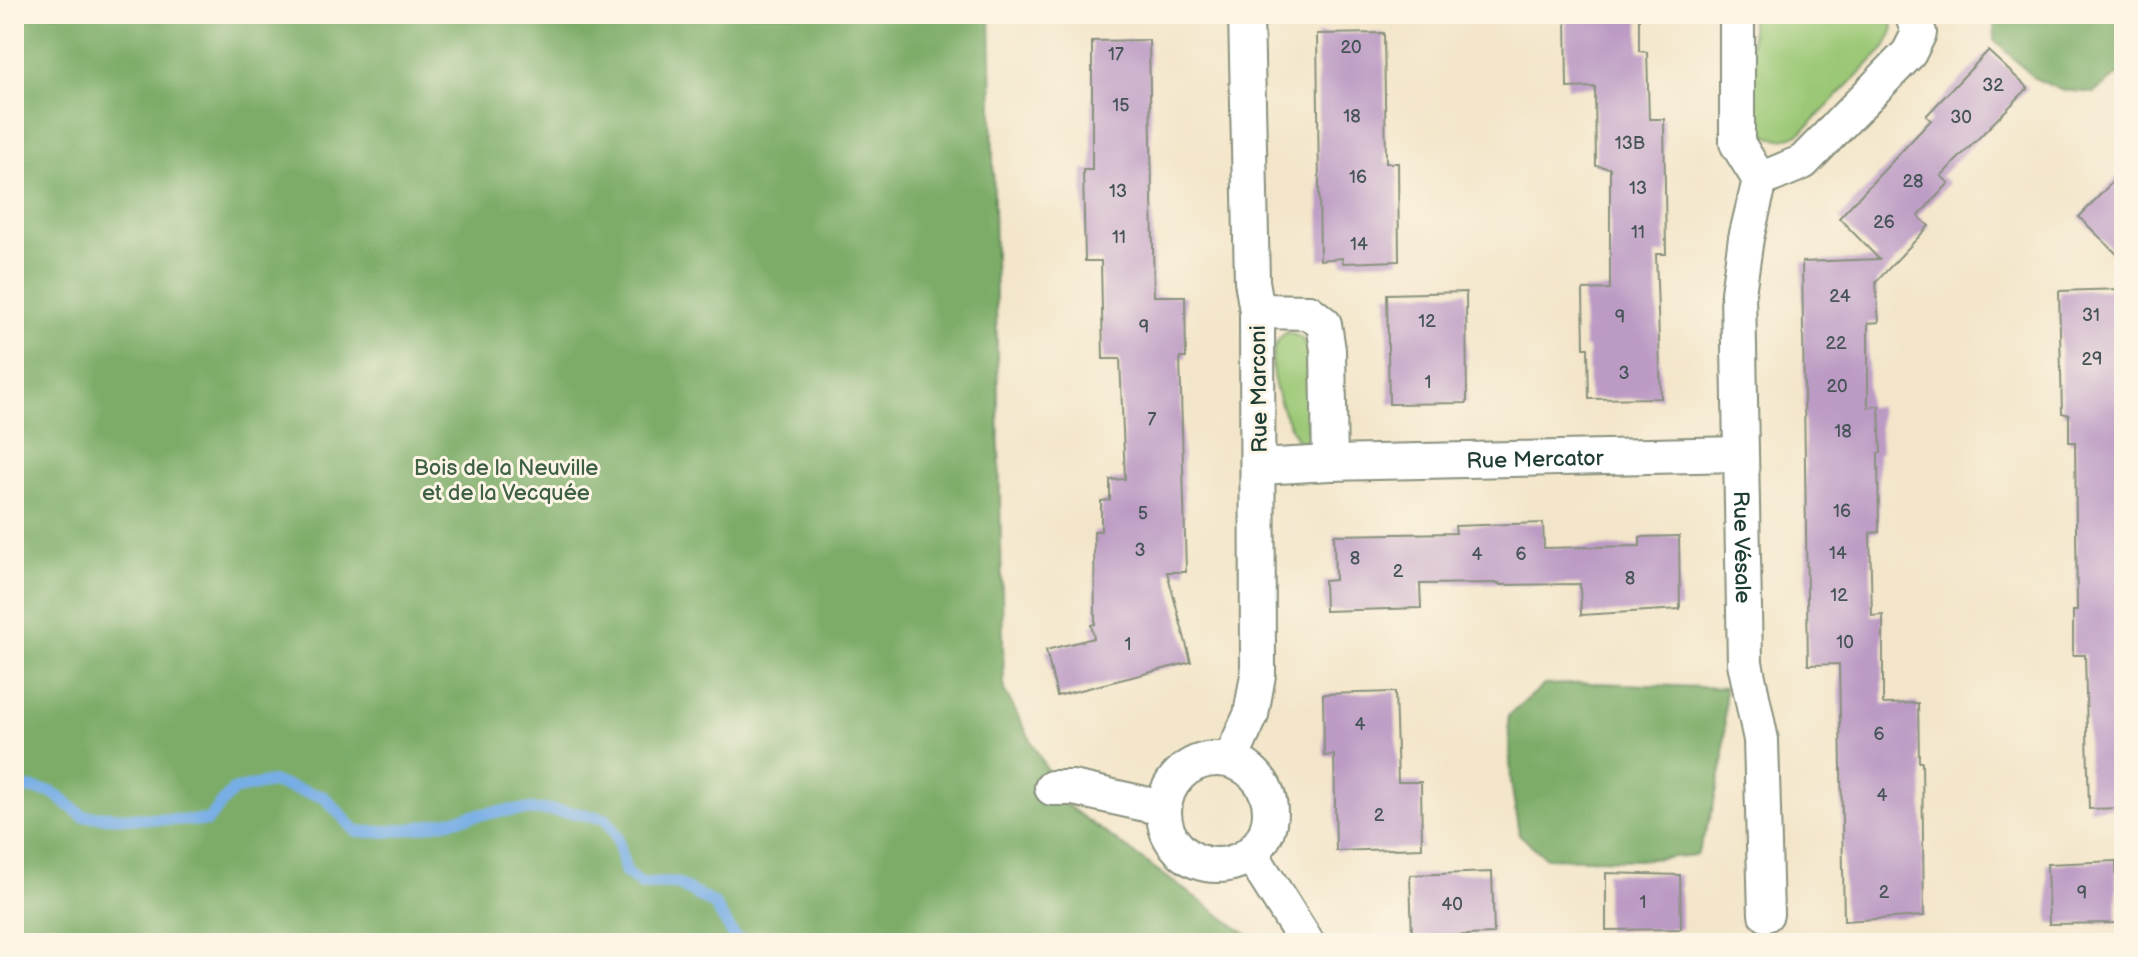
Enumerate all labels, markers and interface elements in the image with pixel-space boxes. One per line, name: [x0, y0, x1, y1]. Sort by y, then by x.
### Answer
house number: 20: [1340, 37, 1362, 58]
house number: 17: [1108, 44, 1124, 65]
house number: 32: [1982, 75, 2004, 96]
house number: 15: [1112, 95, 1130, 116]
house number: 18: [1343, 106, 1361, 127]
house number: 30: [1950, 107, 1972, 128]
house number: 13B: [1615, 133, 1645, 154]
house number: 16: [1349, 167, 1367, 188]
house number: 28: [1902, 171, 1924, 192]
house number: 13: [1629, 178, 1647, 199]
house number: 13: [1109, 181, 1127, 202]
house number: 26: [1873, 212, 1895, 233]
house number: 11: [1631, 222, 1645, 243]
house number: 11: [1112, 227, 1126, 248]
house number: 14: [1350, 234, 1368, 255]
house number: 24: [1829, 286, 1851, 307]
house number: 31: [2082, 305, 2100, 326]
house number: 9: [1615, 307, 1625, 328]
house number: 12: [1418, 311, 1436, 332]
house number: 9: [1139, 317, 1149, 338]
street label: Rue Marconi: [1245, 325, 1274, 453]
house number: 22: [1825, 333, 1847, 354]
house number: 29: [2081, 349, 2103, 370]
house number: 3: [1618, 363, 1630, 384]
house number: 1: [1425, 372, 1431, 393]
house number: 20: [1826, 376, 1848, 397]
house number: 7: [1148, 409, 1157, 430]
house number: 18: [1834, 421, 1852, 442]
street label: Rue Mercator: [1466, 445, 1605, 475]
park label: Bois de la Neuville et de la Vecquée: [414, 455, 598, 507]
street label: Rue Vésale: [1727, 491, 1756, 604]
house number: 16: [1833, 501, 1851, 522]
house number: 5: [1138, 503, 1148, 524]
house number: 3: [1134, 540, 1146, 561]
house number: 14: [1829, 543, 1847, 564]
house number: 4: [1472, 544, 1483, 565]
house number: 6: [1516, 544, 1527, 565]
house number: 8: [1350, 548, 1360, 569]
house number: 2: [1393, 561, 1404, 582]
house number: 8: [1625, 568, 1635, 589]
house number: 12: [1830, 585, 1848, 606]
house number: 10: [1836, 632, 1854, 653]
house number: 1: [1125, 634, 1131, 655]
house number: 4: [1355, 714, 1366, 735]
house number: 6: [1874, 724, 1885, 745]
house number: 4: [1877, 785, 1888, 806]
house number: 2: [1374, 805, 1385, 826]
house number: 2: [1879, 882, 1890, 903]
house number: 9: [2077, 883, 2087, 904]
house number: 1: [1640, 892, 1646, 913]
house number: 40: [1441, 894, 1463, 915]

